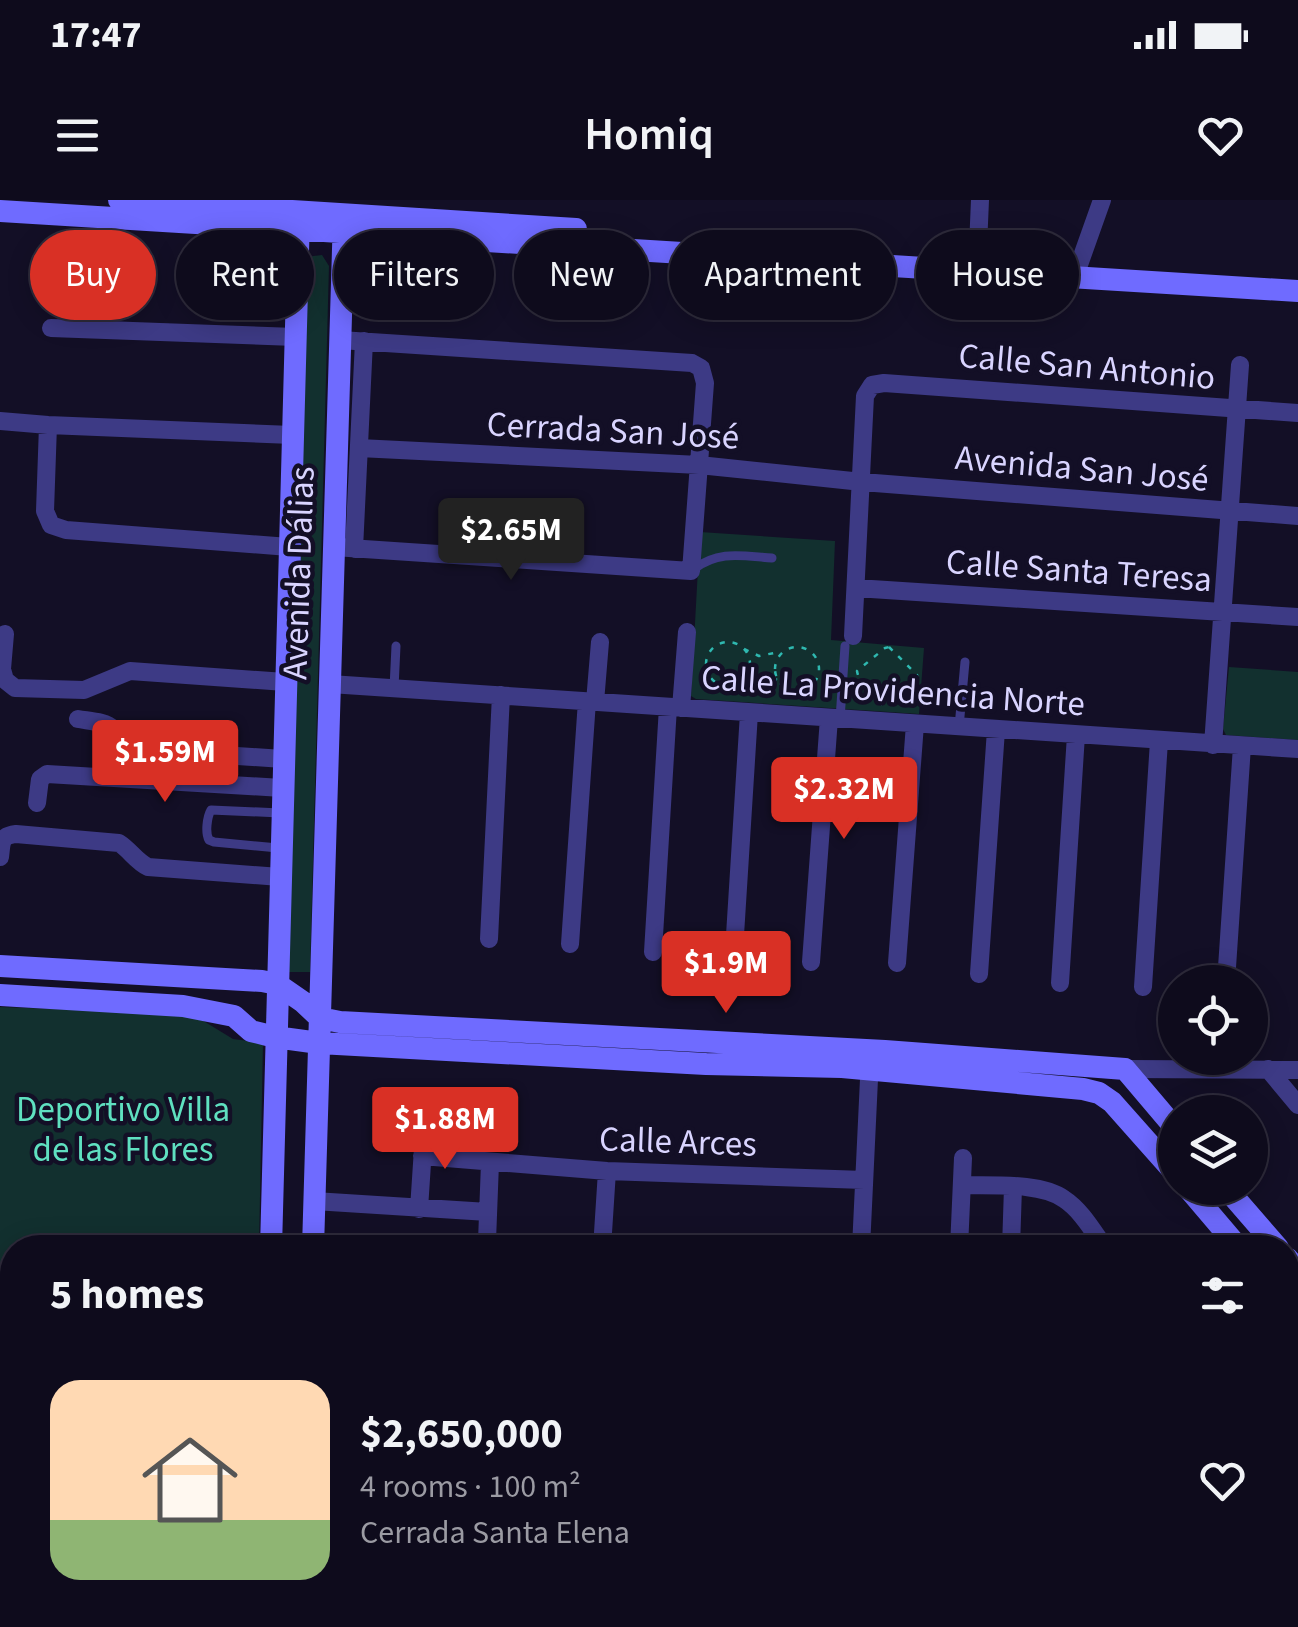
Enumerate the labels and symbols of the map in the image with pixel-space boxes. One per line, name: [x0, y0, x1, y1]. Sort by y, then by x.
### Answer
street label: Calle San Antonio: [956, 331, 1217, 403]
street label: Cerrada San José: [485, 399, 740, 463]
street label: Avenida San José: [953, 433, 1211, 505]
street label: Avenida Dálias: [270, 466, 328, 680]
pin: $2.65M: [430, 498, 592, 583]
street label: Calle Santa Teresa: [944, 537, 1214, 605]
street label: Calle La Providencia Norte: [699, 653, 1086, 729]
pin: $1.59M: [84, 720, 246, 805]
pin: $2.32M: [763, 757, 925, 842]
pin: $1.9M: [656, 931, 796, 1016]
park label: Deportivo Villa de las Flores: [16, 1085, 230, 1175]
pin: $1.88M: [364, 1087, 526, 1172]
street label: Calle Arces: [598, 1114, 758, 1170]

